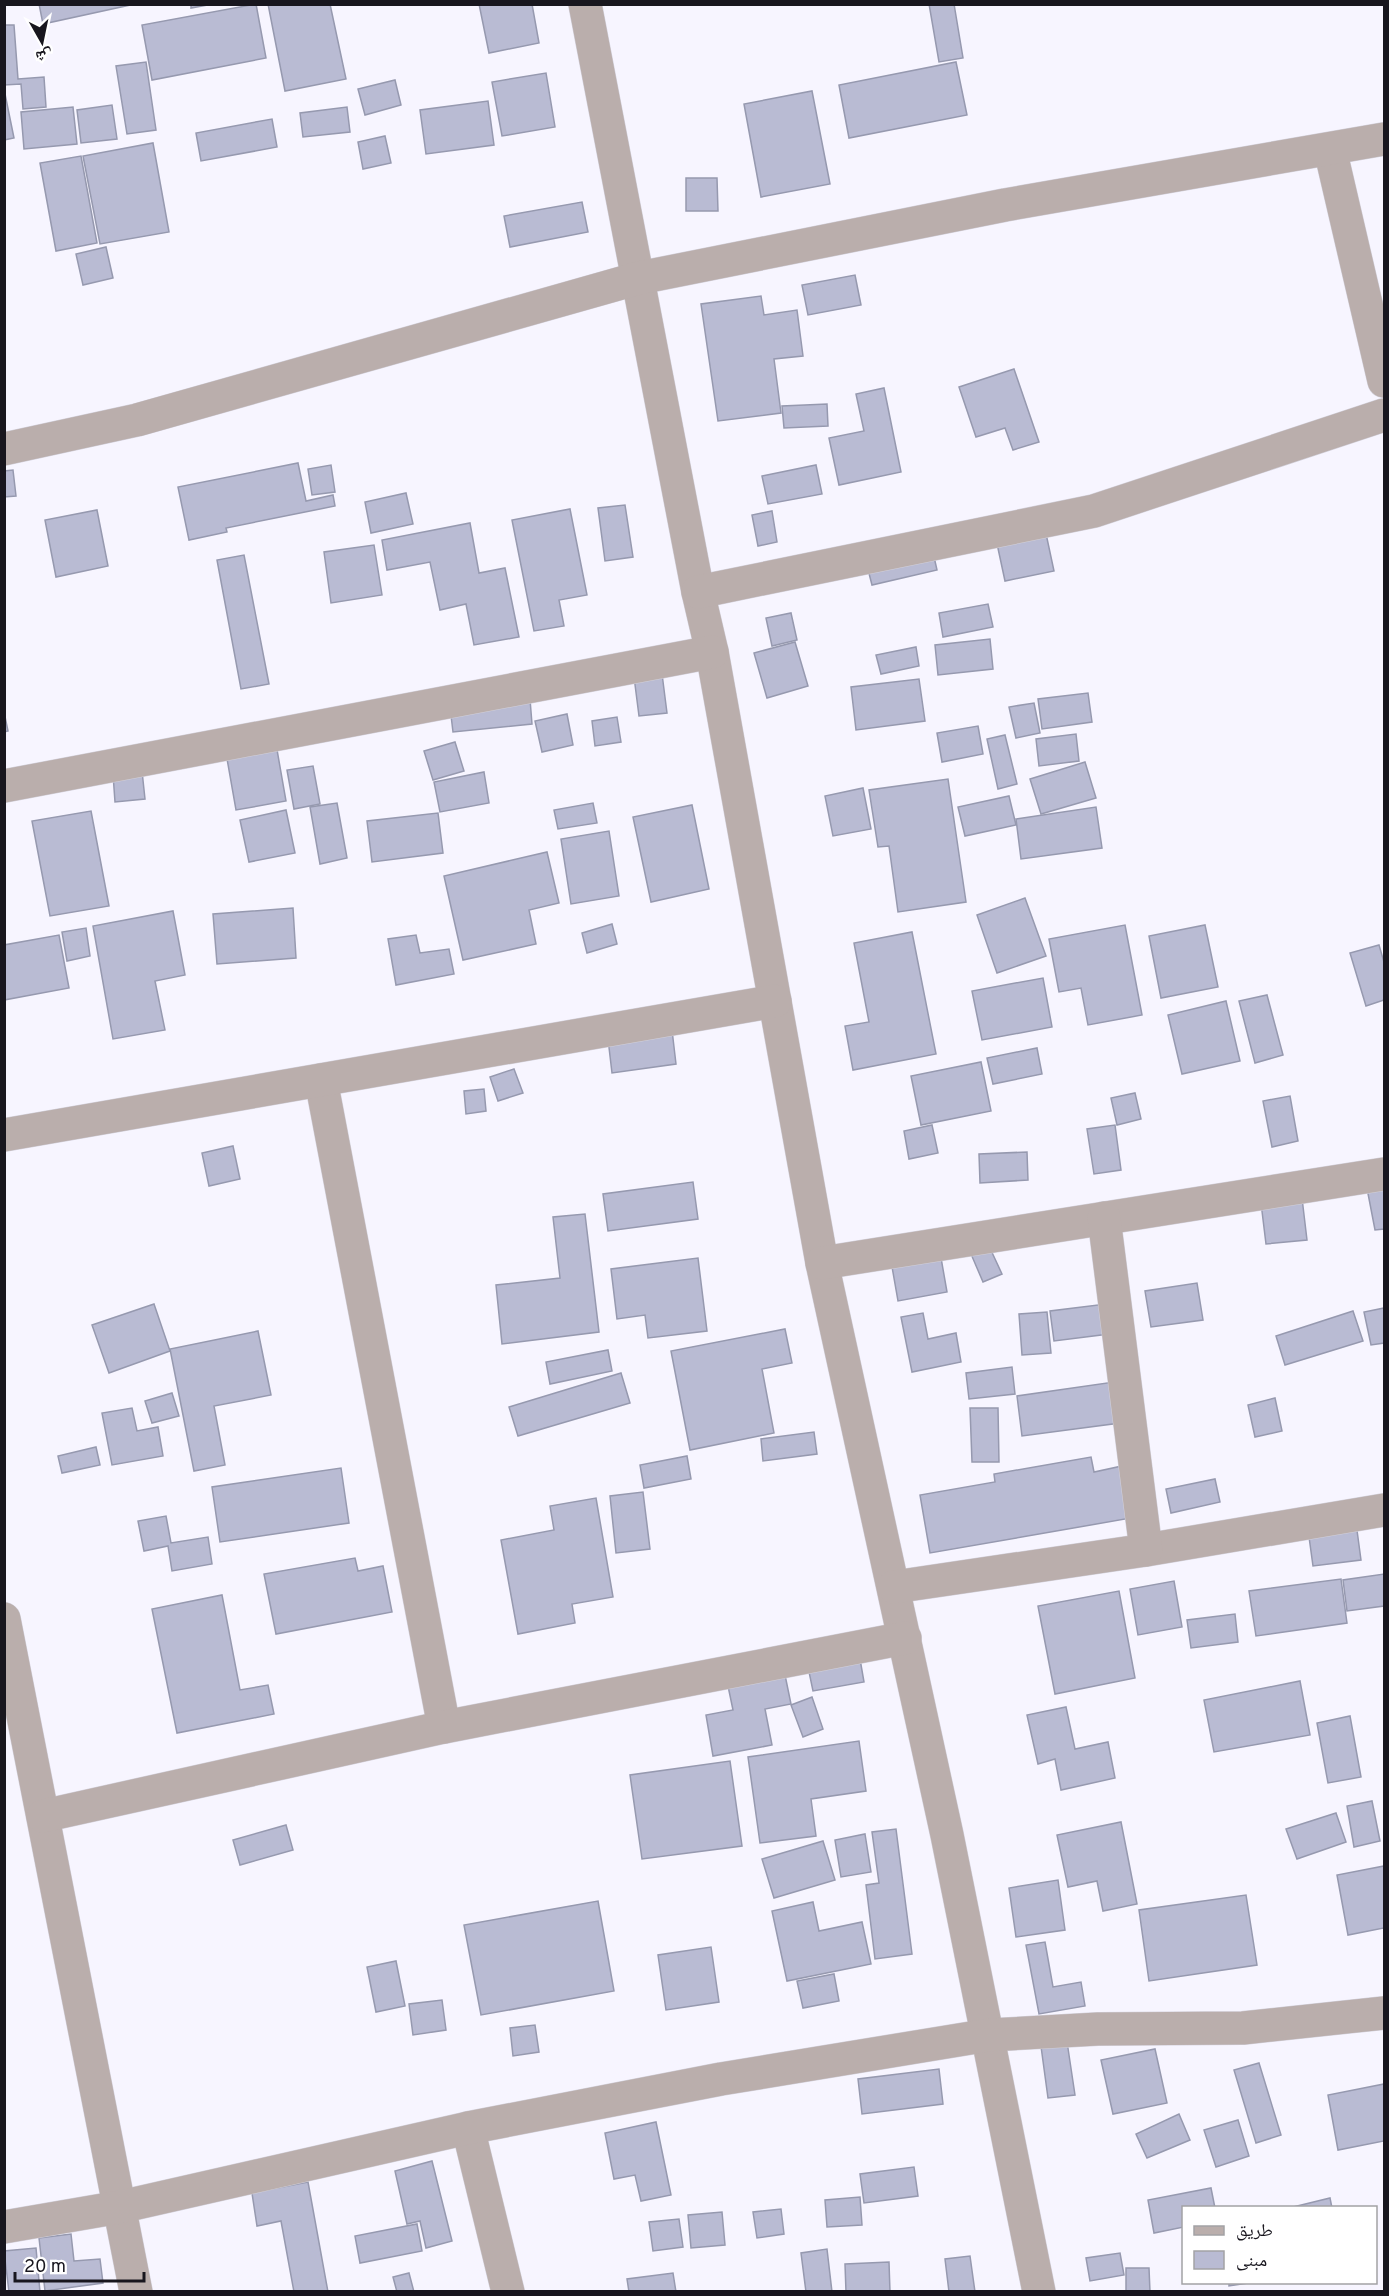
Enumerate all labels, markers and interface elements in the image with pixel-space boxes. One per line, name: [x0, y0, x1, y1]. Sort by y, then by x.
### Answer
north arrow: [12, 12, 72, 72]
text: ش: [34, 44, 54, 66]
legend: [1182, 2206, 1377, 2284]
text: طريق: [1236, 2220, 1273, 2243]
scale bar: [15, 2245, 144, 2283]
text: مبنى: [1236, 2250, 1267, 2273]
text: 20 m: [24, 2256, 66, 2279]

